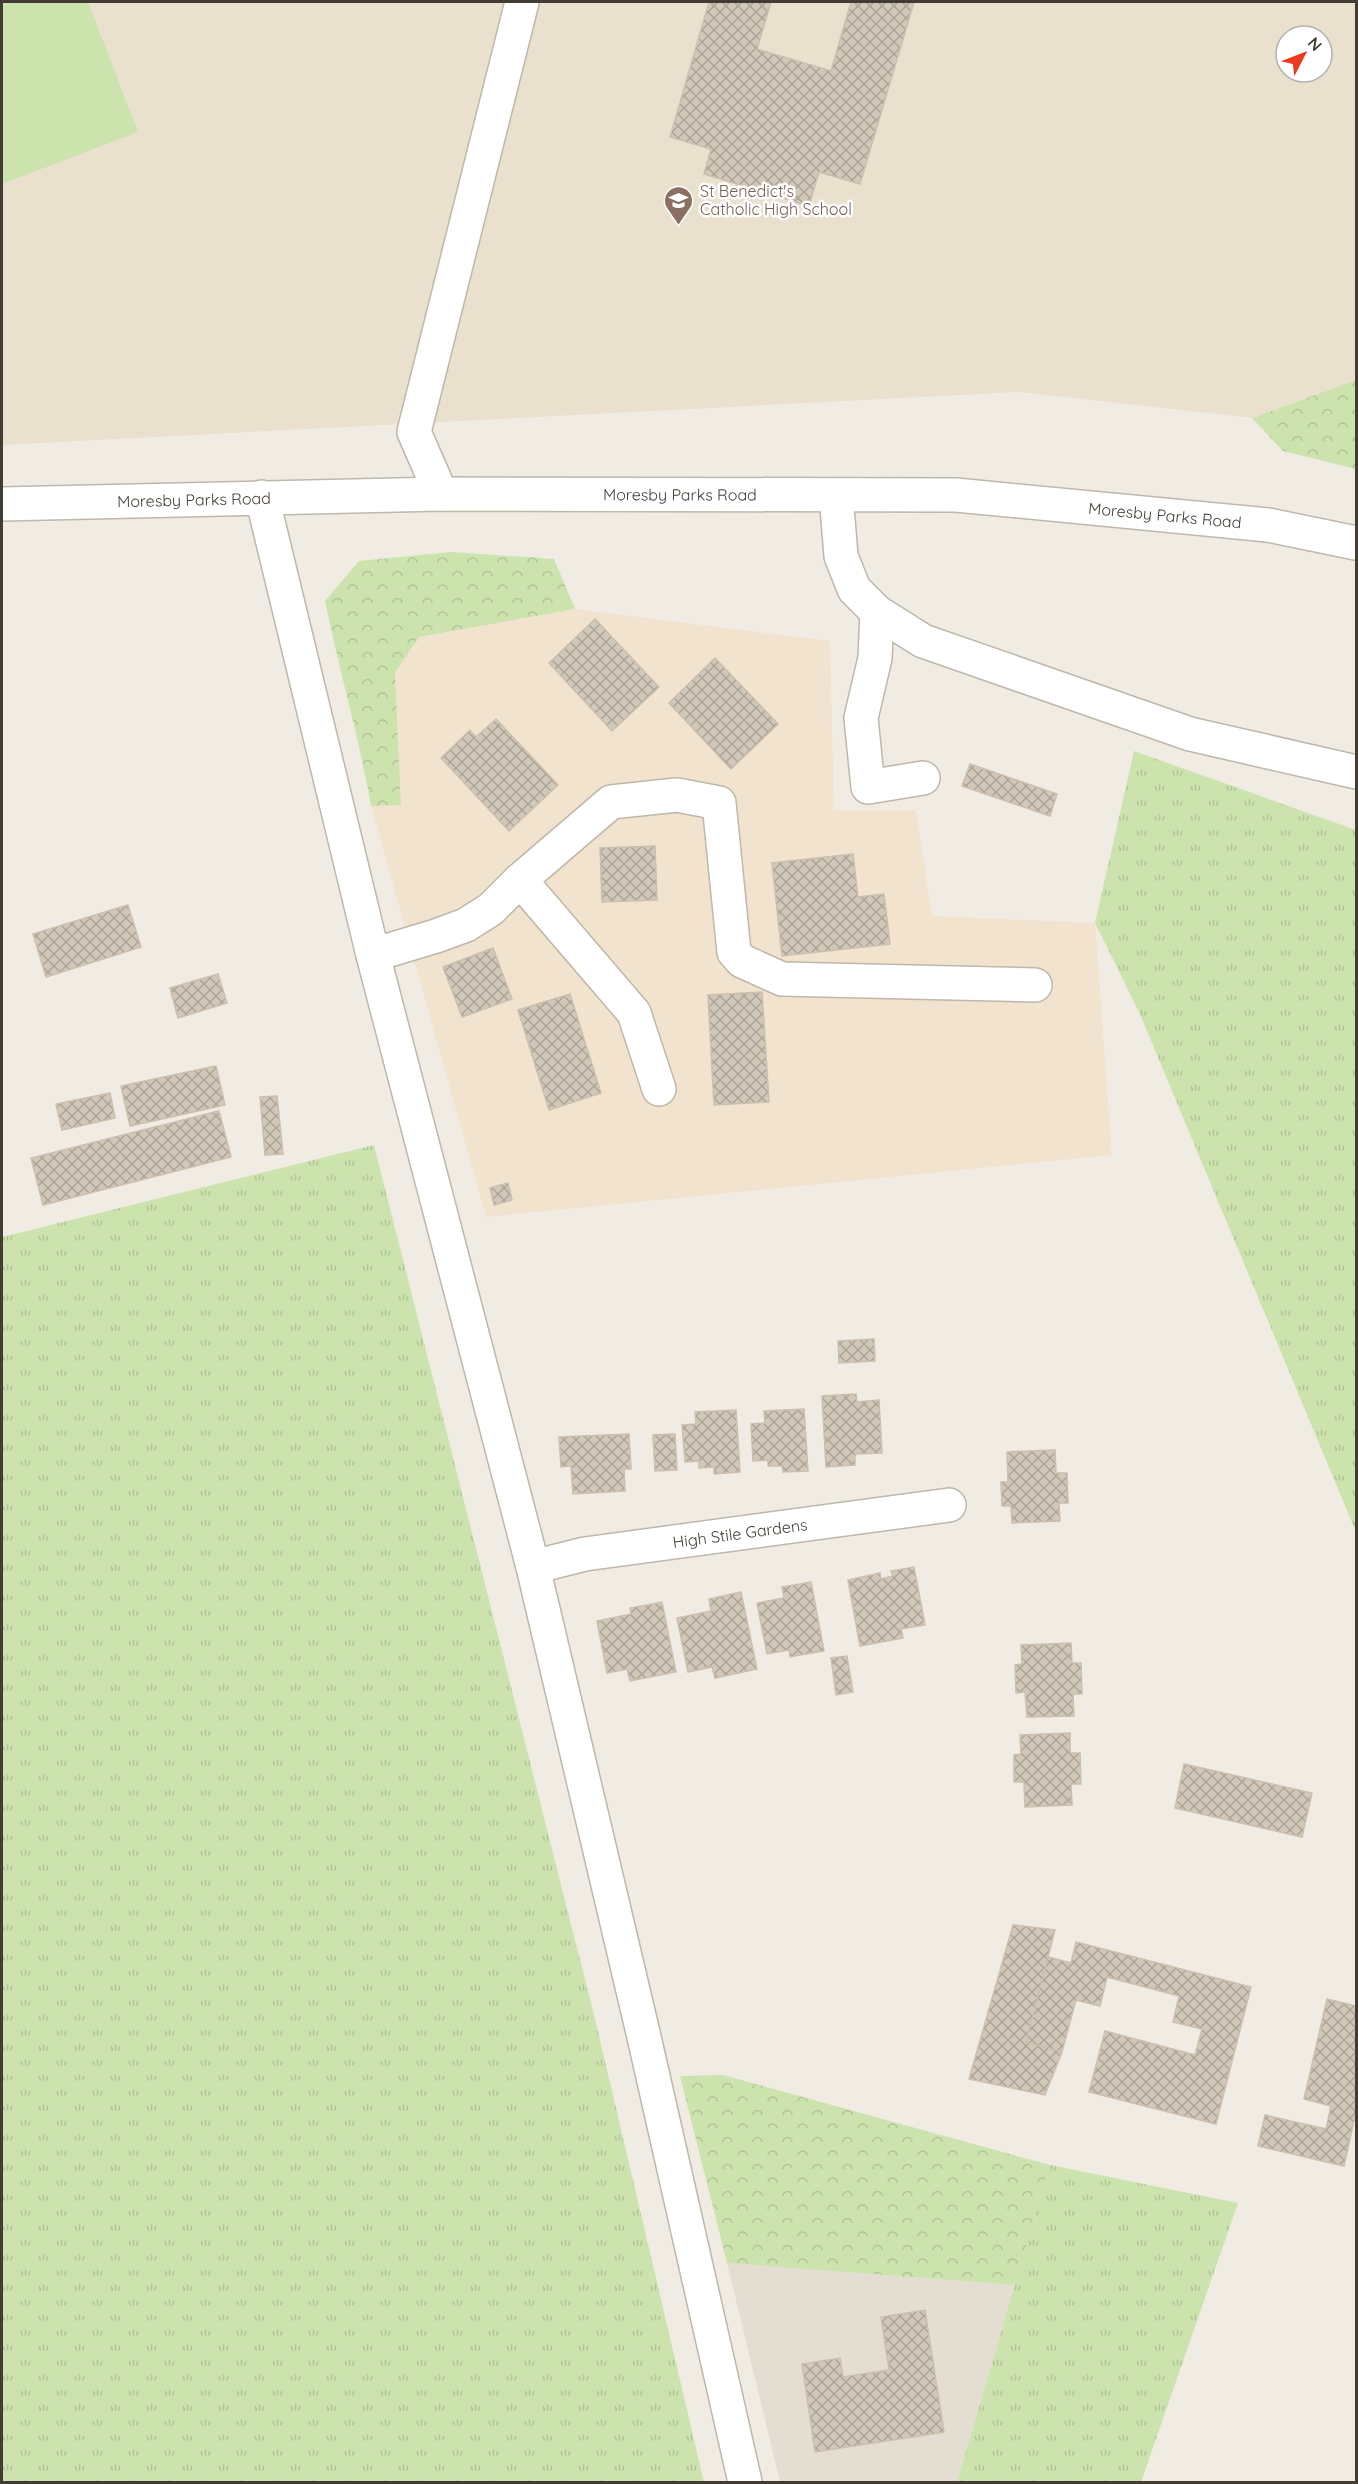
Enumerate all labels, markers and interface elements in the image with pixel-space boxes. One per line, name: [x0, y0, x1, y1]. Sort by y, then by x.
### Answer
north arrow: [1274, 24, 1334, 84]
text: N: [1304, 33, 1327, 55]
place label: St Benedict's Catholic High School: [700, 181, 852, 219]
school or university icon: St Benedict's Catholic High School: [663, 184, 695, 226]
street label: Moresby Parks Road: [603, 484, 757, 505]
street label: Moresby Parks Road: [117, 488, 271, 511]
street label: Moresby Parks Road: [1087, 498, 1242, 532]
street label: High Stile Gardens: [671, 1514, 809, 1552]

